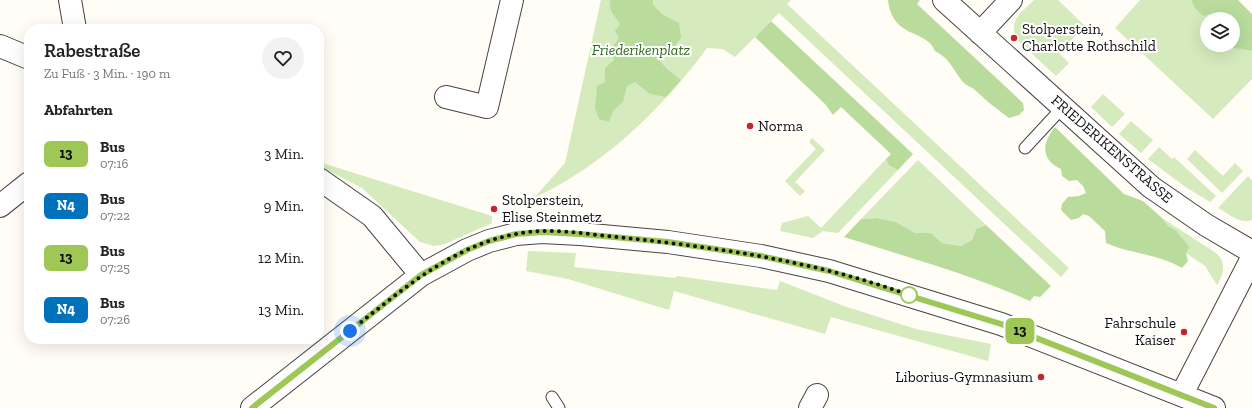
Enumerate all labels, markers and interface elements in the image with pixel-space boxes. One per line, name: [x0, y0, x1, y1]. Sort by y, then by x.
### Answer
map controls: [1200, 12, 1240, 52]
button: layers: [1200, 12, 1240, 52]
place label: Stolperstein, Charlotte Rothschild: [1022, 20, 1157, 55]
marker: Stolperstein, Charlotte Rothschild: [1009, 33, 1019, 43]
button: heart: [262, 37, 304, 79]
text: Rabestraße: [44, 39, 140, 62]
park label: Friederikenplatz: [592, 41, 691, 59]
text: Zu Fuß · 3 Min. · 190 m: [44, 66, 170, 81]
street label: FRIEDERIKENSTRASSE: [1048, 91, 1177, 207]
text: Abfahrten: [44, 101, 113, 119]
place label: Norma: [758, 117, 803, 135]
marker: Norma: [745, 121, 755, 131]
text: Bus: [100, 138, 125, 156]
text: 13: [59, 145, 73, 162]
text: 3 Min.: [264, 145, 304, 163]
text: 07:16: [100, 156, 128, 171]
text: Bus: [100, 190, 125, 208]
place label: Stolperstein, Elise Steinmetz: [502, 191, 602, 226]
text: N4: [57, 197, 75, 214]
text: 9 Min.: [263, 197, 304, 215]
marker: Stolperstein, Elise Steinmetz: [489, 204, 499, 214]
text: 07:22: [100, 208, 130, 223]
text: Bus: [100, 242, 125, 260]
text: 13: [59, 249, 73, 266]
text: 12 Min.: [258, 249, 304, 267]
text: 07:25: [100, 260, 130, 275]
unlabelled marker: [900, 286, 918, 304]
text: Bus: [100, 294, 125, 312]
text: N4: [57, 301, 75, 318]
text: 13 Min.: [258, 301, 304, 319]
text: 07:26: [100, 312, 130, 327]
place label: Fahrschule Kaiser: [1105, 314, 1176, 349]
line badge: 13: [1002, 318, 1038, 344]
your location: [340, 321, 360, 341]
text: 13: [1013, 322, 1027, 339]
marker: Fahrschule Kaiser: [1179, 327, 1189, 337]
place label: Liborius-Gymnasium: [895, 368, 1033, 386]
marker: Liborius-Gymnasium: [1036, 372, 1046, 382]

